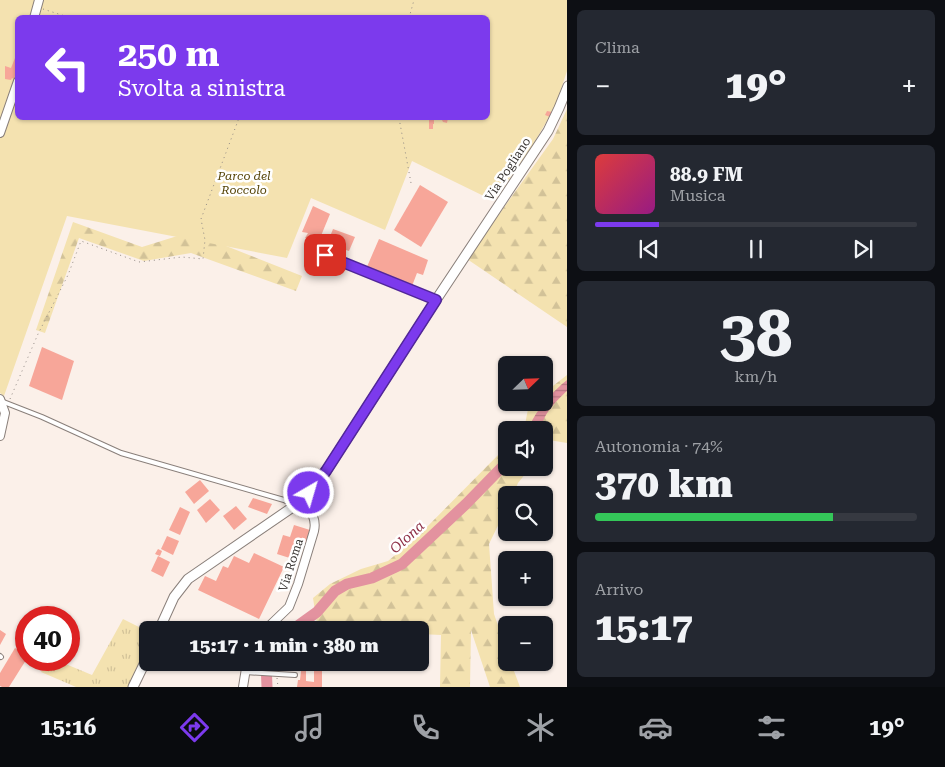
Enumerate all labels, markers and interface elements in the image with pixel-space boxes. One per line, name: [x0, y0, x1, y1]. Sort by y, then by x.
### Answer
text: 250 m: [118, 34, 219, 75]
icon: left: [35, 35, 100, 100]
text: Clima: [595, 38, 640, 57]
text: 19°: [725, 63, 787, 107]
text: −: [595, 70, 611, 103]
text: +: [901, 70, 917, 103]
text: Svolta a sinistra: [118, 76, 285, 101]
street label: Via Pogliano: [482, 135, 534, 203]
text: 88.9 FM: [670, 163, 743, 186]
park label: Parco del Roccolo: [216, 169, 271, 197]
text: Musica: [670, 186, 725, 205]
pin: [304, 234, 346, 276]
icon: previous: [635, 235, 663, 263]
icon: pause: [742, 235, 770, 263]
icon: next: [849, 235, 877, 263]
icon: arrive: [311, 241, 339, 269]
text: 38: [720, 296, 792, 372]
north arrow: [498, 356, 552, 411]
map controls: [498, 356, 553, 671]
text: km/h: [735, 367, 777, 386]
button: sound: [498, 421, 553, 476]
text: Autonomia · 74%: [595, 437, 723, 456]
text: 370 km: [595, 462, 733, 506]
position arrow: [282, 466, 334, 518]
button: search: [498, 486, 553, 541]
water label: Olona: [387, 518, 427, 556]
street label: Via Roma: [276, 536, 306, 593]
button: +: [498, 551, 553, 606]
text: Arrivo: [595, 580, 643, 599]
text: 15:17: [595, 605, 693, 649]
speed limit sign: 40: [15, 606, 80, 671]
button: −: [498, 616, 553, 671]
text: 15:17 · 1 min · 380 m: [189, 634, 379, 657]
icon: directions: [177, 710, 212, 745]
icon: music: [292, 710, 327, 745]
icon: phone: [408, 710, 443, 745]
icon: climate: [523, 710, 558, 745]
icon: car: [638, 710, 673, 745]
icon: filters: [754, 710, 789, 745]
text: 15:16: [40, 715, 96, 740]
text: 19°: [869, 715, 905, 740]

